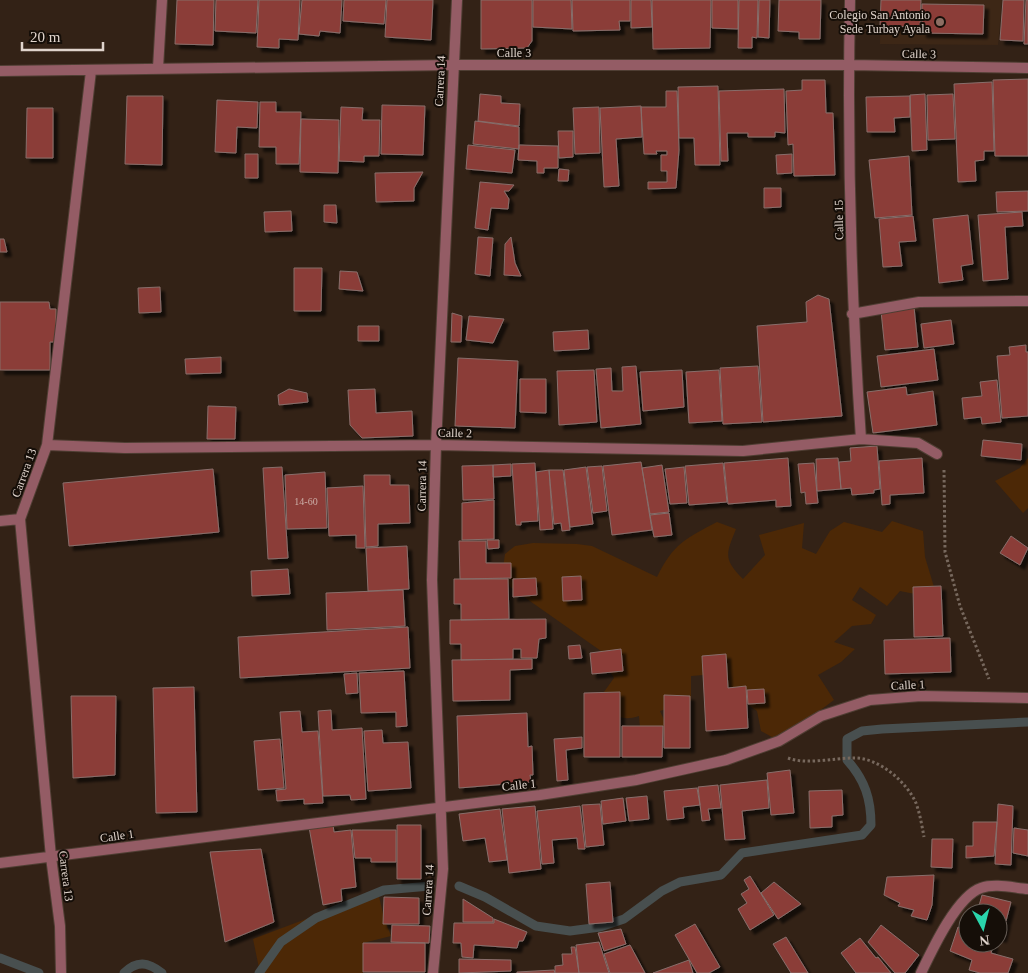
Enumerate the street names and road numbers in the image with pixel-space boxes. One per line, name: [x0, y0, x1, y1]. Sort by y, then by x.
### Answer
street label: Calle 3: [497, 46, 531, 60]
street label: Calle 3: [902, 47, 936, 61]
street label: Carrera 14: [432, 55, 448, 107]
street label: Calle 15: [832, 200, 846, 240]
street label: Calle 2: [438, 426, 472, 440]
street label: Carrera 13: [9, 447, 39, 499]
street label: Carrera 14: [415, 460, 429, 512]
street label: Calle 1: [890, 677, 926, 693]
street label: Calle 1: [501, 776, 537, 794]
street label: Calle 1: [99, 827, 135, 845]
street label: Carrera 13: [56, 850, 76, 902]
street label: Carrera 14: [419, 864, 437, 916]

